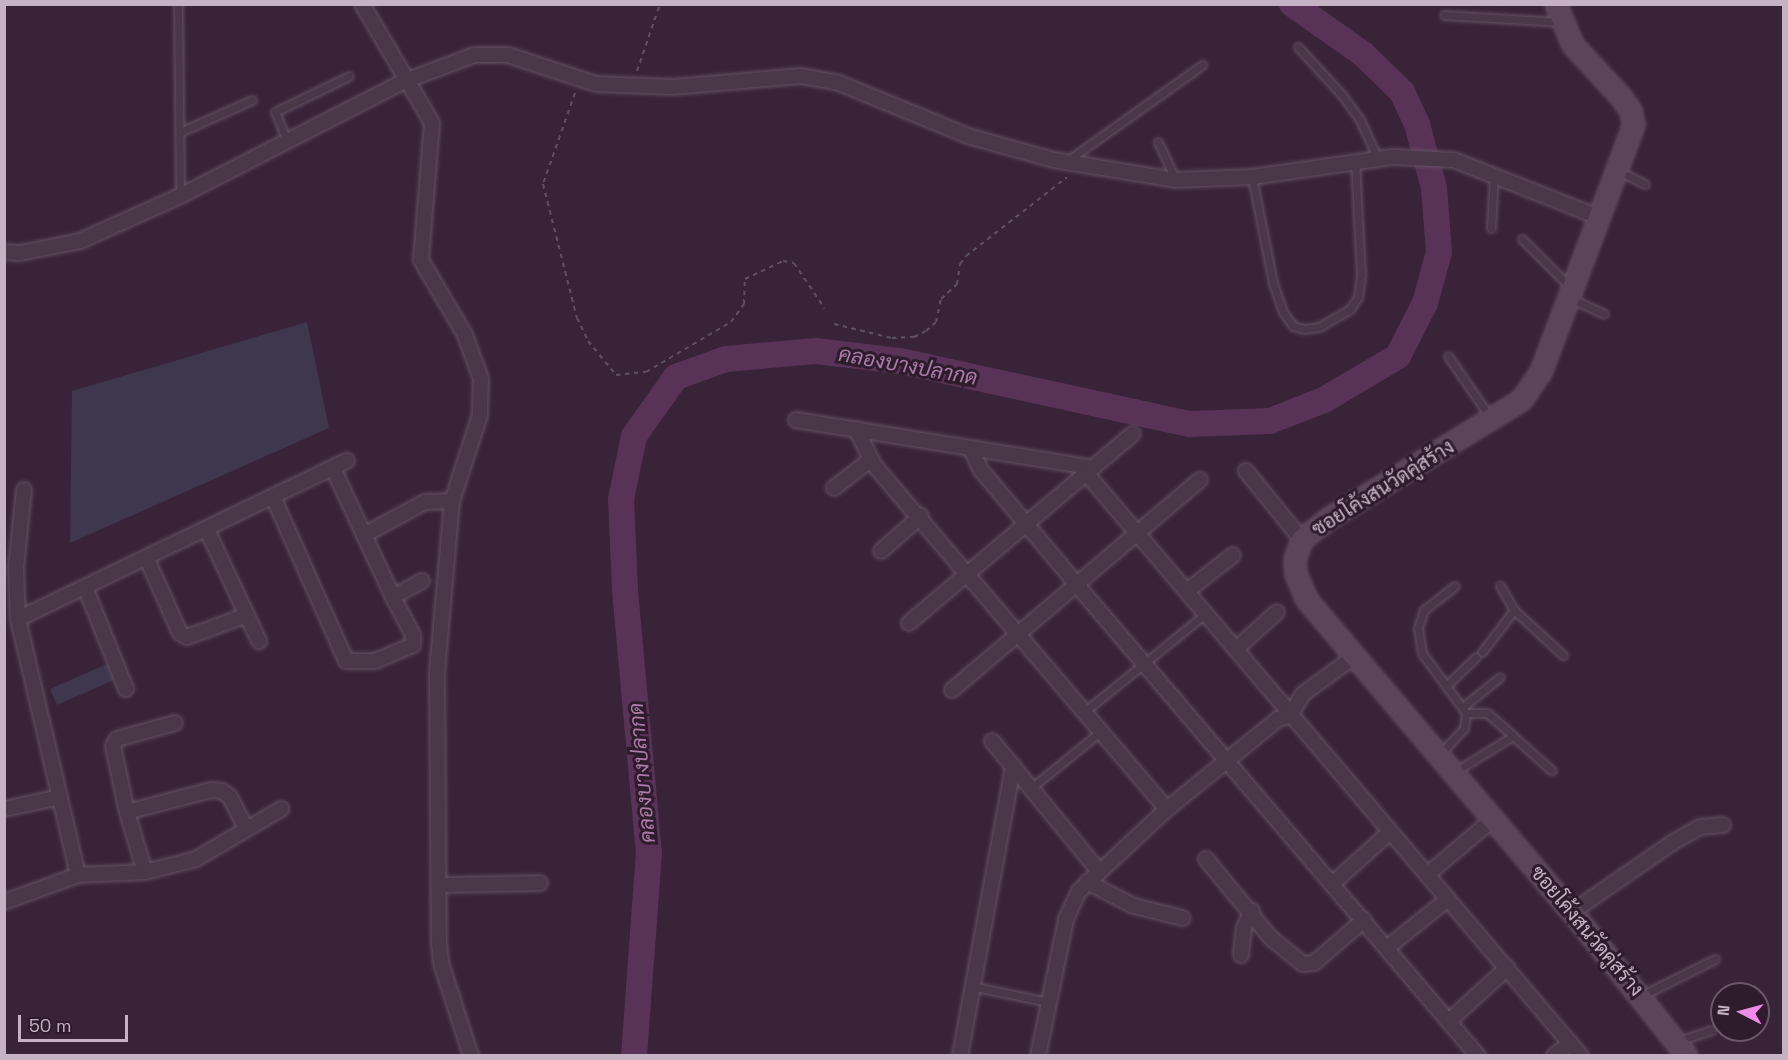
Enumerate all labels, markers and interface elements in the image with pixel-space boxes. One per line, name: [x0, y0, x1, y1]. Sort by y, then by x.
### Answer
water label: คลองบางปลากด: [837, 341, 979, 391]
street label: ซอยโค้งสนวัดคู่สร้าง: [1308, 435, 1458, 541]
water label: คลองบางปลากด: [623, 702, 661, 844]
street label: ซอยโค้งสนวัดคู่สร้าง: [1525, 861, 1649, 1001]
north arrow: [1710, 982, 1770, 1042]
scale bar: [21, 1003, 130, 1041]
text: N: [1713, 1004, 1735, 1017]
text: 50 m: [29, 1014, 71, 1037]

